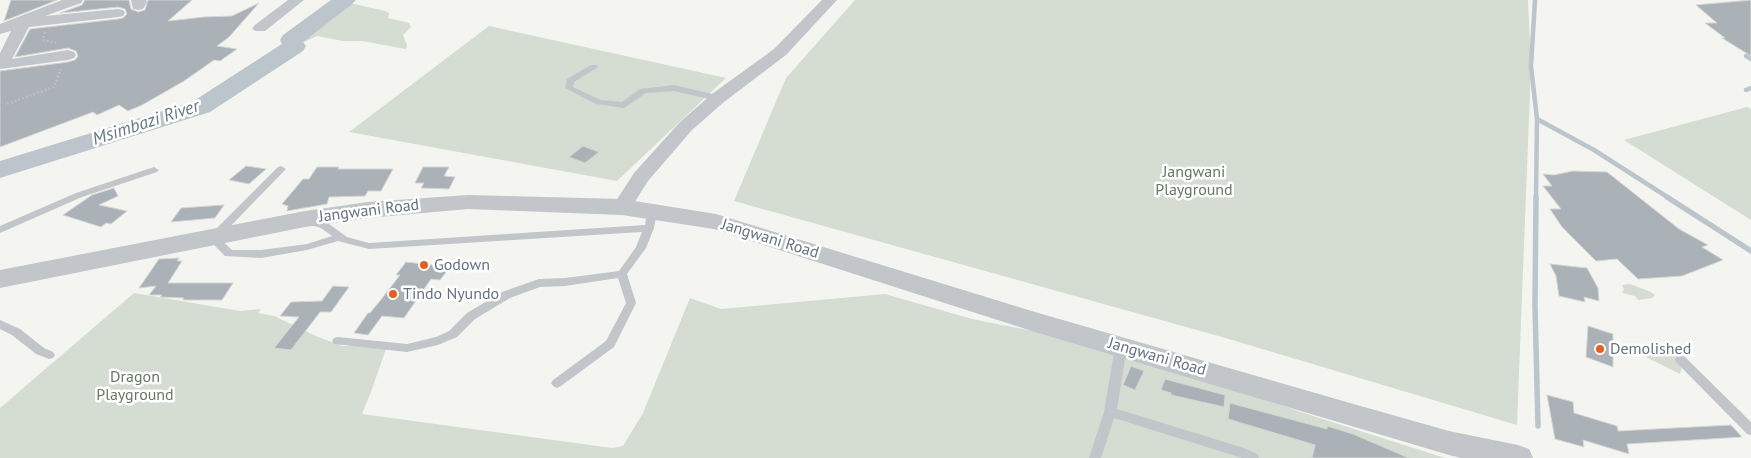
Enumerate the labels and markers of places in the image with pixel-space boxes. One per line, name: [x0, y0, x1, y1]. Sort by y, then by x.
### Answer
place label: Godown: [434, 255, 490, 275]
marker: Godown: [418, 259, 430, 271]
place label: Tindo Nyundo: [403, 284, 499, 304]
marker: Tindo Nyundo: [387, 288, 399, 300]
place label: Demolished: [1610, 339, 1691, 359]
marker: Demolished: [1594, 343, 1606, 355]

